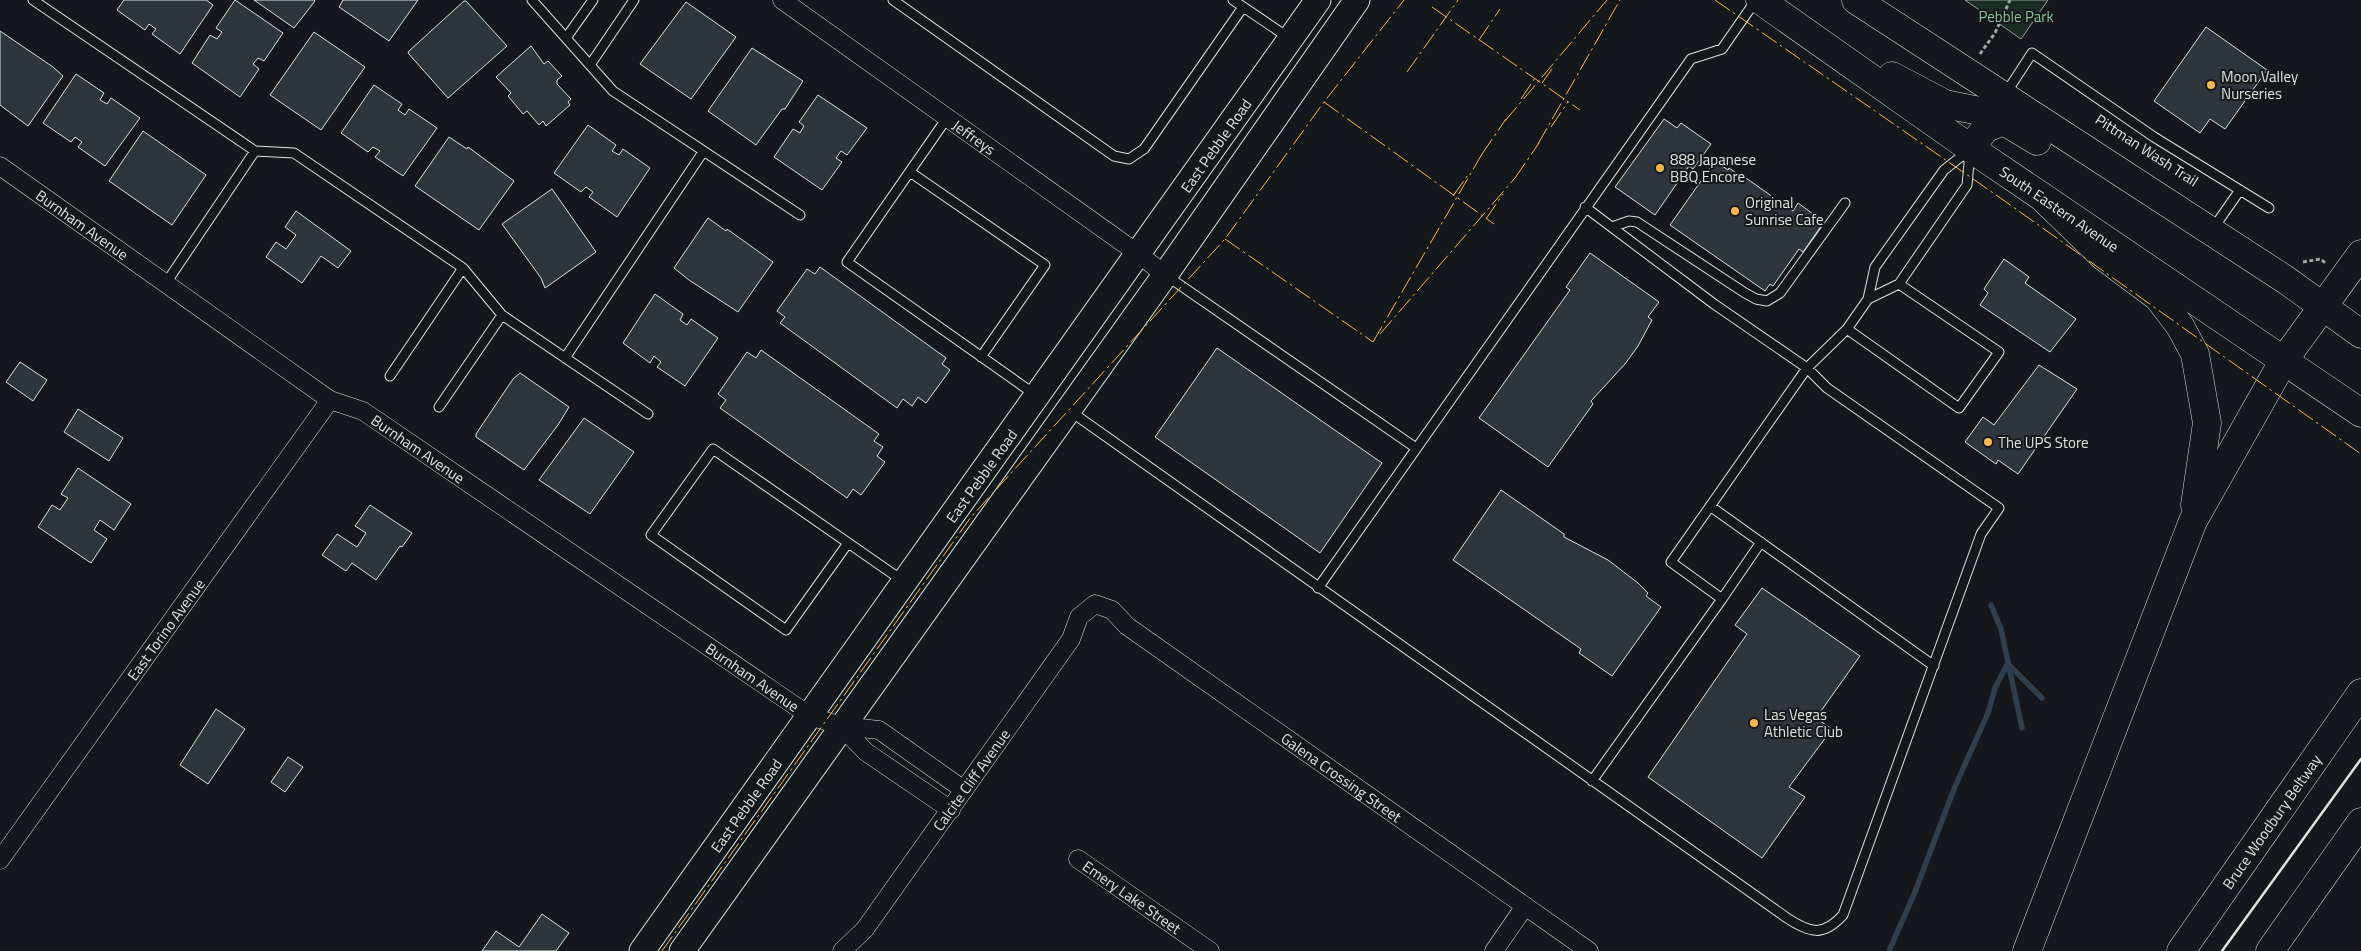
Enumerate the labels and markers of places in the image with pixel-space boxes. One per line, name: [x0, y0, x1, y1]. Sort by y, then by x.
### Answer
place label: Moon Valley Nurseries: [2221, 65, 2298, 105]
marker: Moon Valley Nurseries: [2205, 79, 2217, 91]
place label: 888 Japanese BBQ Encore: [1670, 148, 1756, 188]
marker: 888 Japanese BBQ Encore: [1654, 162, 1666, 174]
place label: Original Sunrise Cafe: [1745, 191, 1824, 231]
marker: Original Sunrise Cafe: [1729, 205, 1741, 217]
place label: The UPS Store: [1998, 431, 2089, 454]
marker: The UPS Store: [1982, 436, 1994, 448]
place label: Las Vegas Athletic Club: [1764, 703, 1843, 743]
marker: Las Vegas Athletic Club: [1748, 717, 1760, 729]

